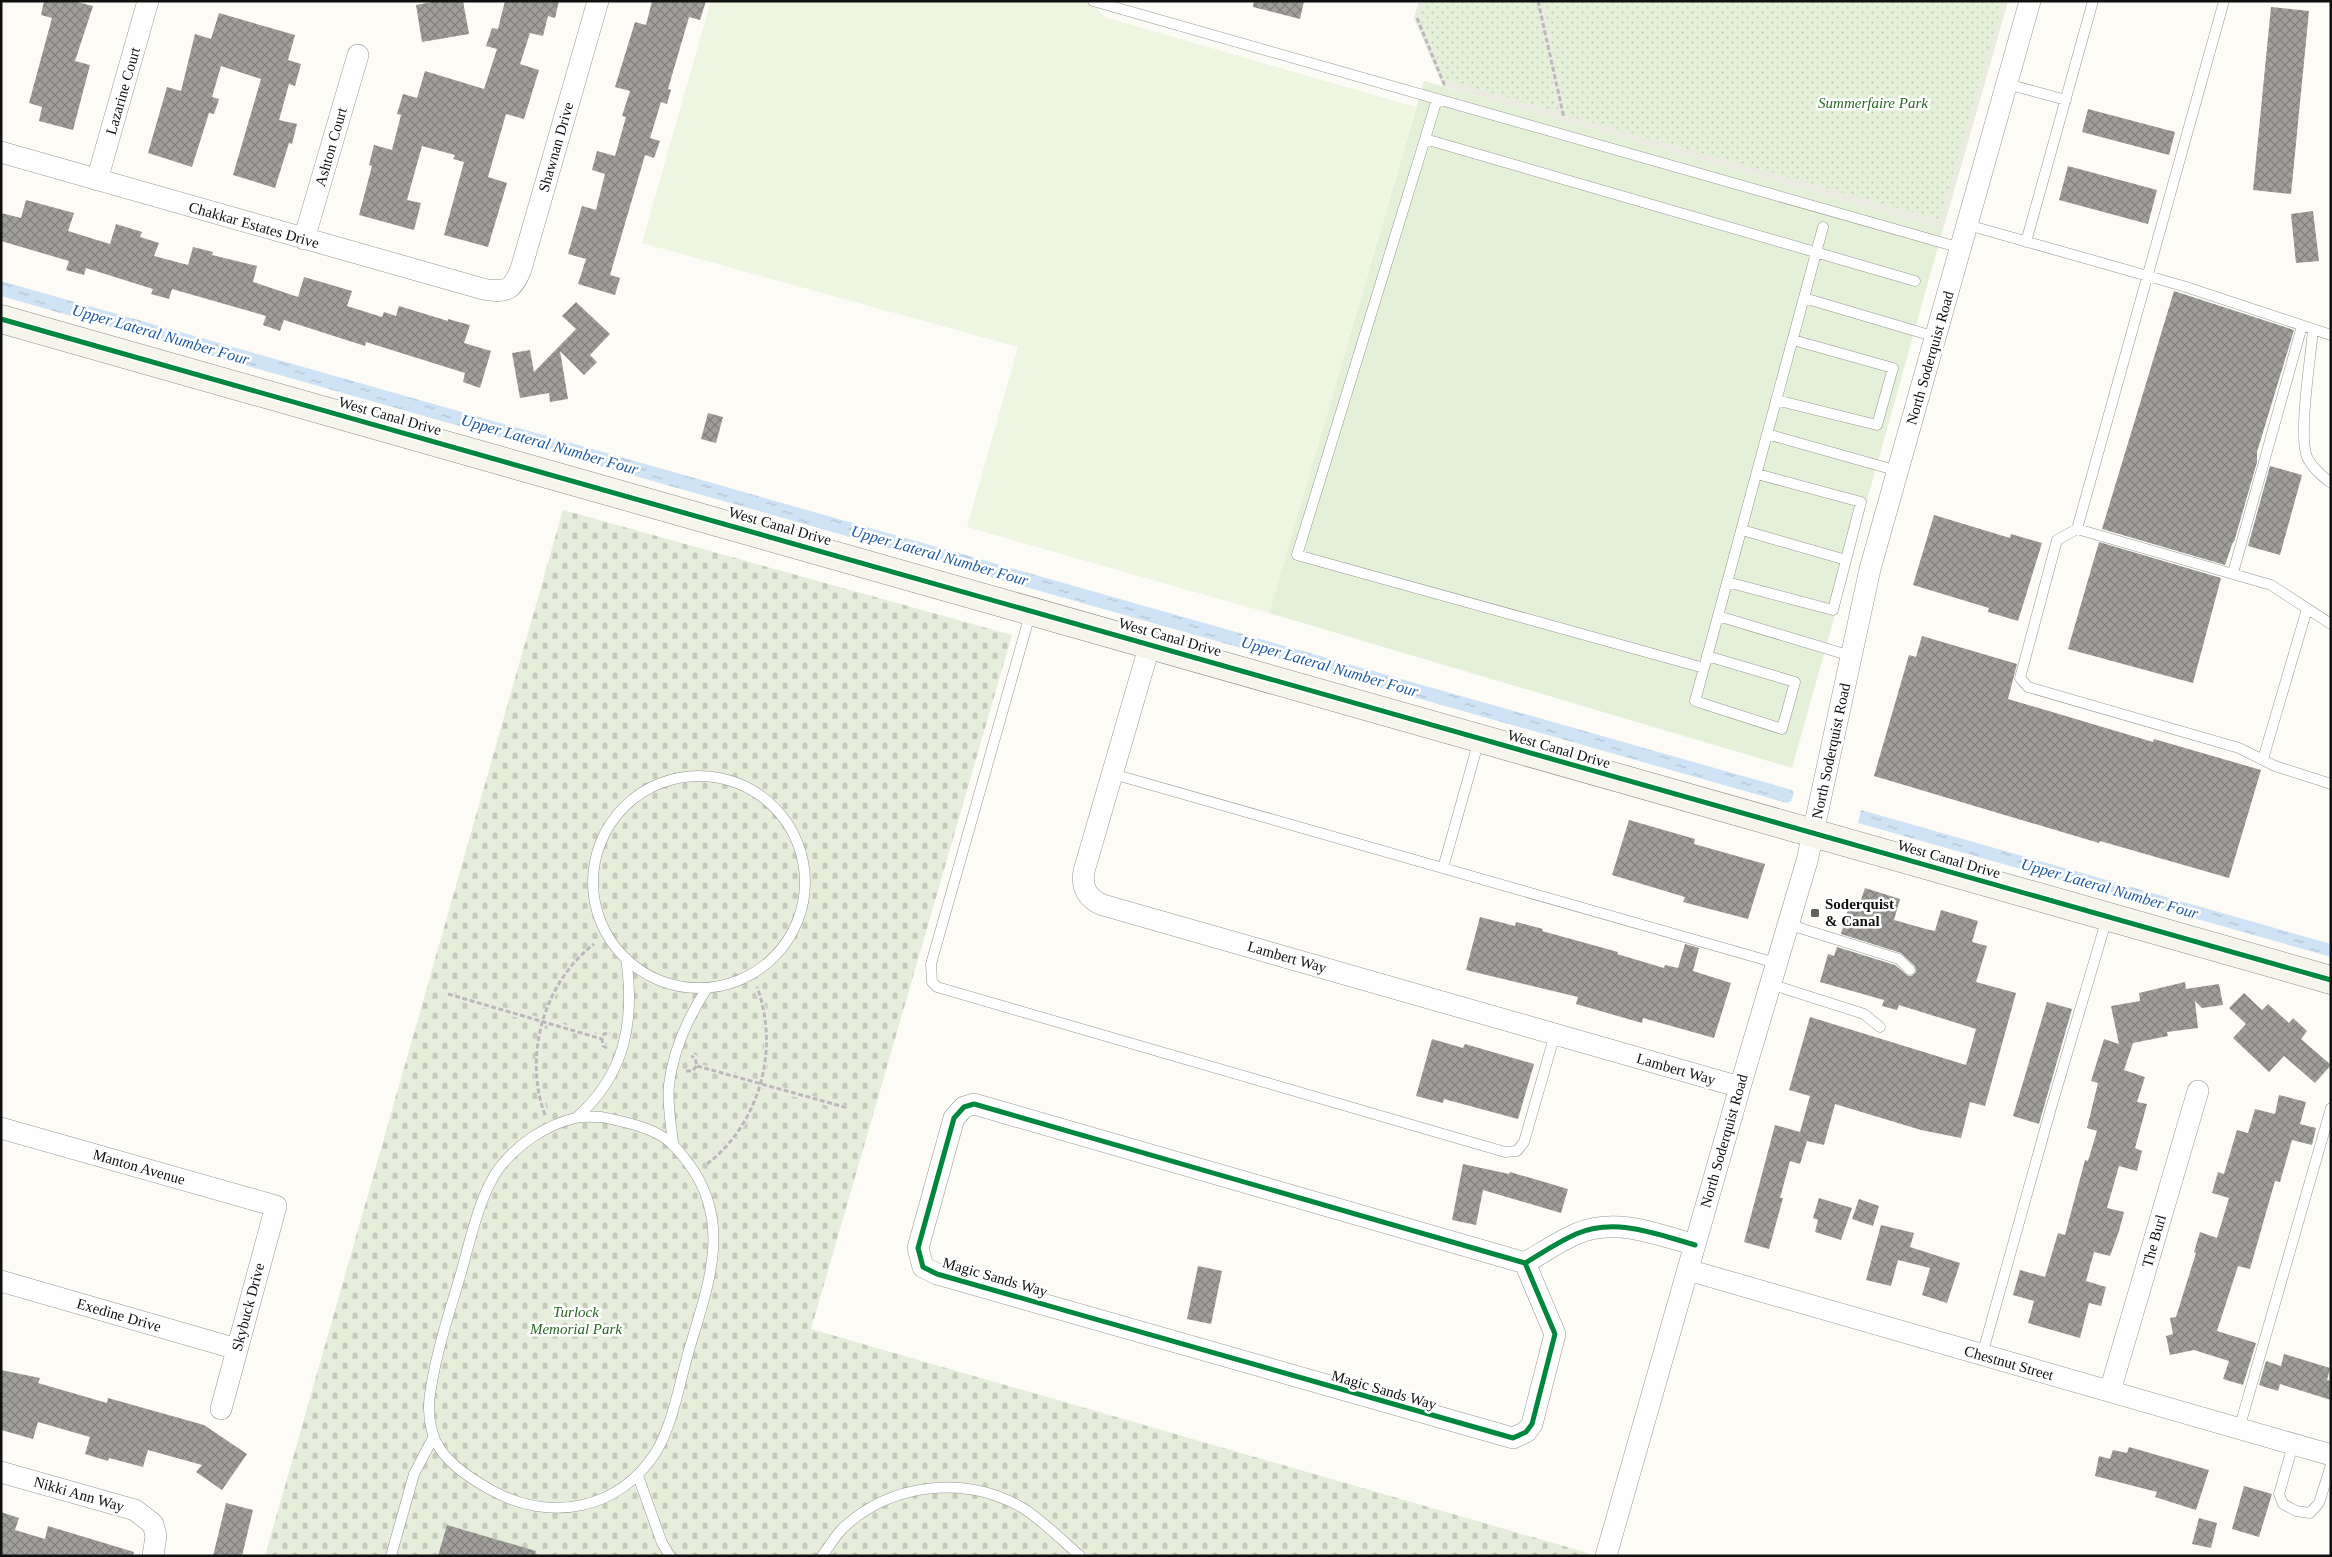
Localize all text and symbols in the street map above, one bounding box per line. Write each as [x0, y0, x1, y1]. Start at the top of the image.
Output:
street label: Lazarine Court [103, 45, 143, 137]
park label: Summerfaire Park [1818, 95, 1928, 111]
street label: Shawnan Drive [536, 100, 577, 194]
street label: Ashton Court [312, 105, 350, 188]
street label: Chakkar Estates Drive [187, 199, 321, 251]
street label: North Soderquist Road [1903, 289, 1957, 427]
water label: Upper Lateral Number Four [70, 301, 252, 369]
street label: West Canal Drive [337, 394, 444, 438]
water label: Upper Lateral Number Four [459, 411, 641, 479]
street label: West Canal Drive [727, 504, 834, 548]
water label: Upper Lateral Number Four [849, 522, 1031, 590]
street label: West Canal Drive [1117, 615, 1224, 659]
water label: Upper Lateral Number Four [1239, 633, 1421, 701]
street label: North Soderquist Road [1809, 681, 1853, 820]
street label: West Canal Drive [1506, 727, 1613, 771]
street label: West Canal Drive [1896, 837, 2003, 881]
water label: Upper Lateral Number Four [2019, 855, 2201, 923]
place label: Soderquist & Canal [1825, 896, 1894, 929]
marker: Soderquist & Canal [1809, 907, 1821, 919]
street label: Lambert Way [1246, 938, 1329, 976]
street label: Lambert Way [1635, 1050, 1718, 1088]
street label: North Soderquist Road [1697, 1072, 1751, 1210]
street label: Manton Avenue [91, 1146, 187, 1188]
street label: The Burl [2139, 1213, 2169, 1269]
street label: Magic Sands Way [941, 1254, 1050, 1300]
street label: Skybuck Drive [229, 1261, 268, 1353]
street label: Exedine Drive [75, 1295, 163, 1335]
park label: Turlock Memorial Park [529, 1304, 622, 1337]
street label: Chestnut Street [1963, 1343, 2056, 1384]
street label: Magic Sands Way [1330, 1367, 1439, 1413]
street label: Nikki Ann Way [32, 1473, 127, 1515]

